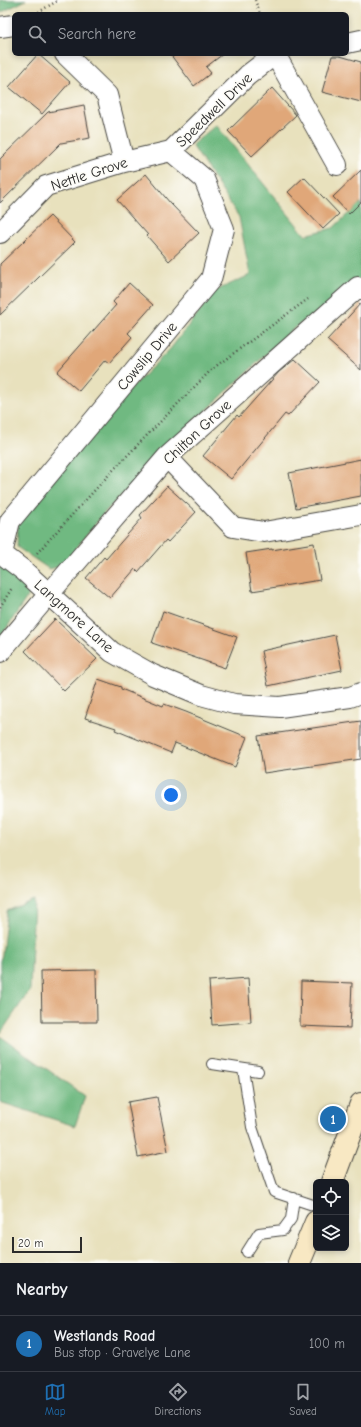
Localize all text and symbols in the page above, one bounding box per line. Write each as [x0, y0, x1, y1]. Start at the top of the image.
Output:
search box [12, 12, 349, 56]
icon: search [26, 23, 48, 45]
text: Search here [58, 25, 136, 43]
street label: Speedwell Drive [172, 69, 256, 151]
street label: Nettle Grove [48, 153, 130, 195]
street label: Cowslip Drive [113, 318, 181, 394]
street label: Chilton Grove [159, 396, 235, 468]
street label: Langmore Lane [31, 576, 118, 657]
your location [161, 785, 181, 805]
pin: 1 [320, 1104, 346, 1134]
map controls [313, 1179, 349, 1251]
button: locate [313, 1179, 349, 1215]
button: layers [313, 1215, 349, 1251]
scale bar [12, 1235, 82, 1254]
text: 20 m [18, 1237, 43, 1250]
text: Nearby [16, 1280, 67, 1299]
text: Westlands Road [54, 1327, 155, 1345]
text: 1 [26, 1336, 32, 1351]
text: 100 m [309, 1336, 345, 1351]
text: Bus stop · Gravelye Lane [54, 1345, 191, 1360]
tab: Map [44, 1381, 66, 1418]
tab: Directions [154, 1381, 201, 1418]
tab: Saved [289, 1381, 317, 1418]

